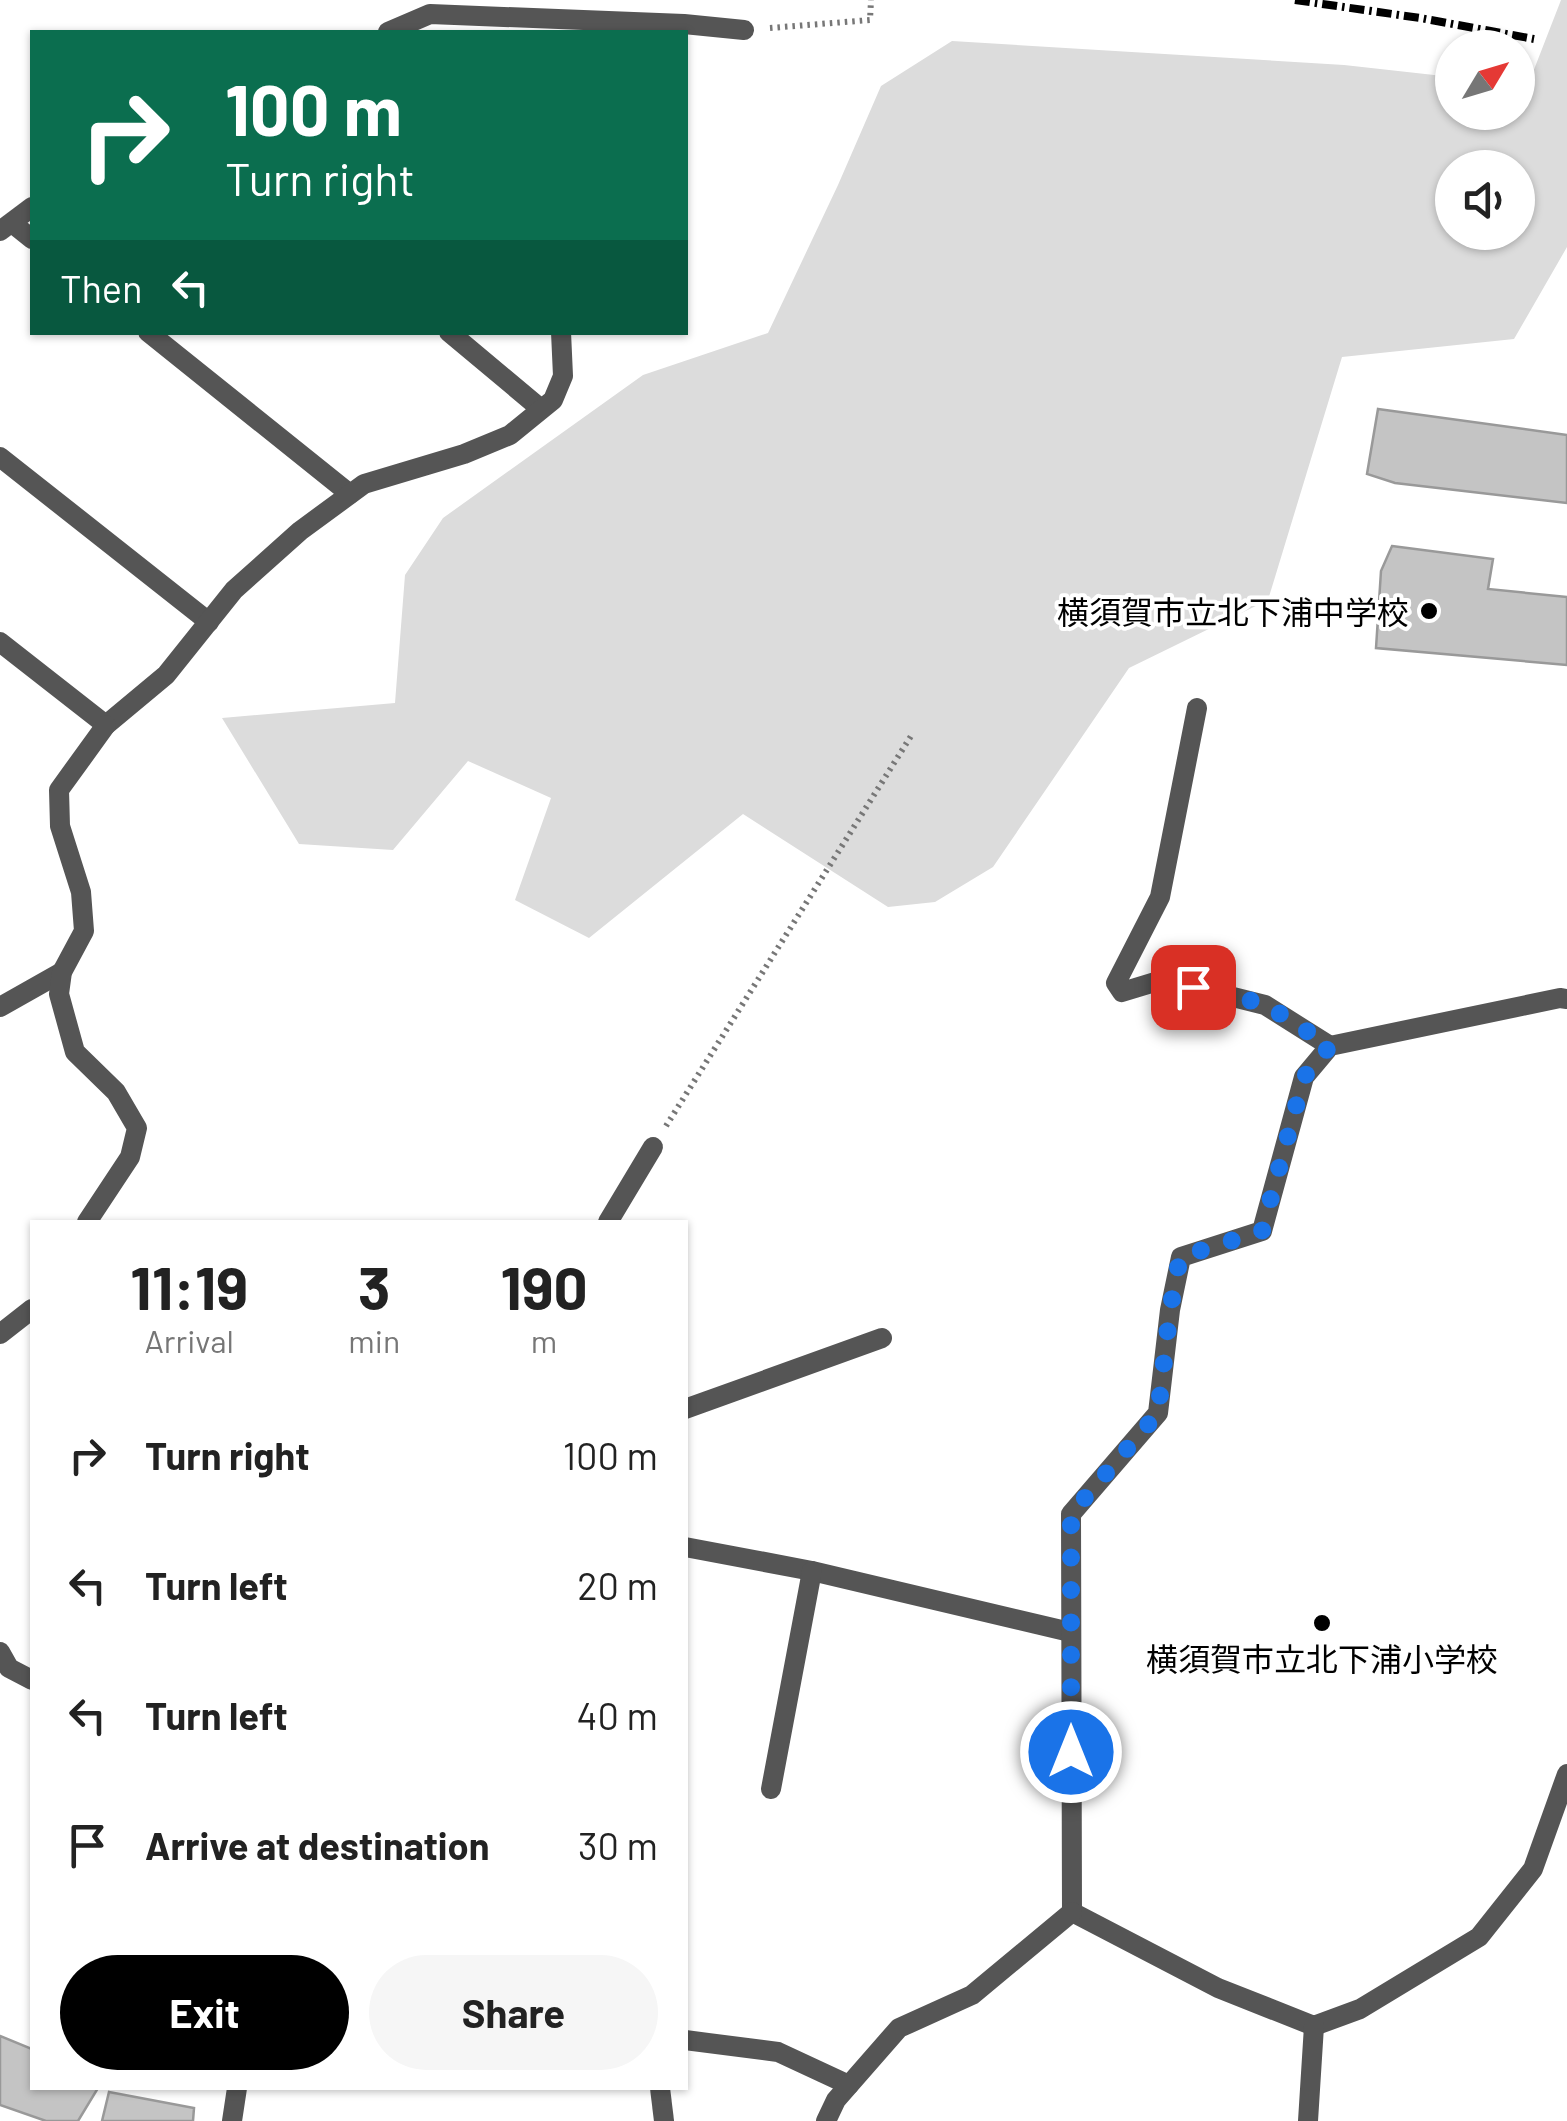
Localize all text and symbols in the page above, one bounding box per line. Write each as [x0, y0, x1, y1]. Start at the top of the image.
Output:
north arrow [1435, 30, 1535, 130]
map controls [1435, 30, 1535, 250]
text: 100 m [225, 66, 402, 150]
icon: right [60, 70, 190, 200]
button: sound [1435, 150, 1535, 250]
text: Turn right [225, 151, 415, 205]
icon: left [163, 260, 218, 315]
text: Then [60, 265, 143, 311]
place label: 横須賀市立北下浦中学校 [1057, 592, 1409, 630]
marker: 横須賀市立北下浦中学校 [1418, 600, 1440, 622]
pin [1151, 945, 1236, 1030]
icon: arrive [1166, 960, 1221, 1015]
text: 11:19 [130, 1250, 248, 1322]
text: 3 [358, 1250, 390, 1322]
text: 190 [500, 1250, 588, 1322]
text: Arrival [144, 1321, 234, 1359]
text: min [348, 1321, 400, 1359]
text: m [531, 1321, 557, 1359]
icon: right [60, 1428, 115, 1483]
text: Turn right [145, 1432, 310, 1478]
text: 100 m [563, 1432, 658, 1478]
icon: left [60, 1558, 115, 1613]
text: Turn left [145, 1562, 288, 1608]
text: 20 m [577, 1562, 658, 1608]
marker: 横須賀市立北下浦小学校 [1311, 1612, 1333, 1634]
place label: 横須賀市立北下浦小学校 [1146, 1639, 1498, 1677]
icon: left [60, 1688, 115, 1743]
text: Turn left [145, 1692, 288, 1738]
text: 40 m [577, 1692, 658, 1738]
position arrow [1019, 1700, 1123, 1804]
icon: arrive [60, 1818, 115, 1873]
text: Arrive at destination [145, 1822, 490, 1868]
text: 30 m [578, 1822, 658, 1868]
button: Exit [60, 1955, 349, 2070]
button: Share [369, 1955, 658, 2070]

